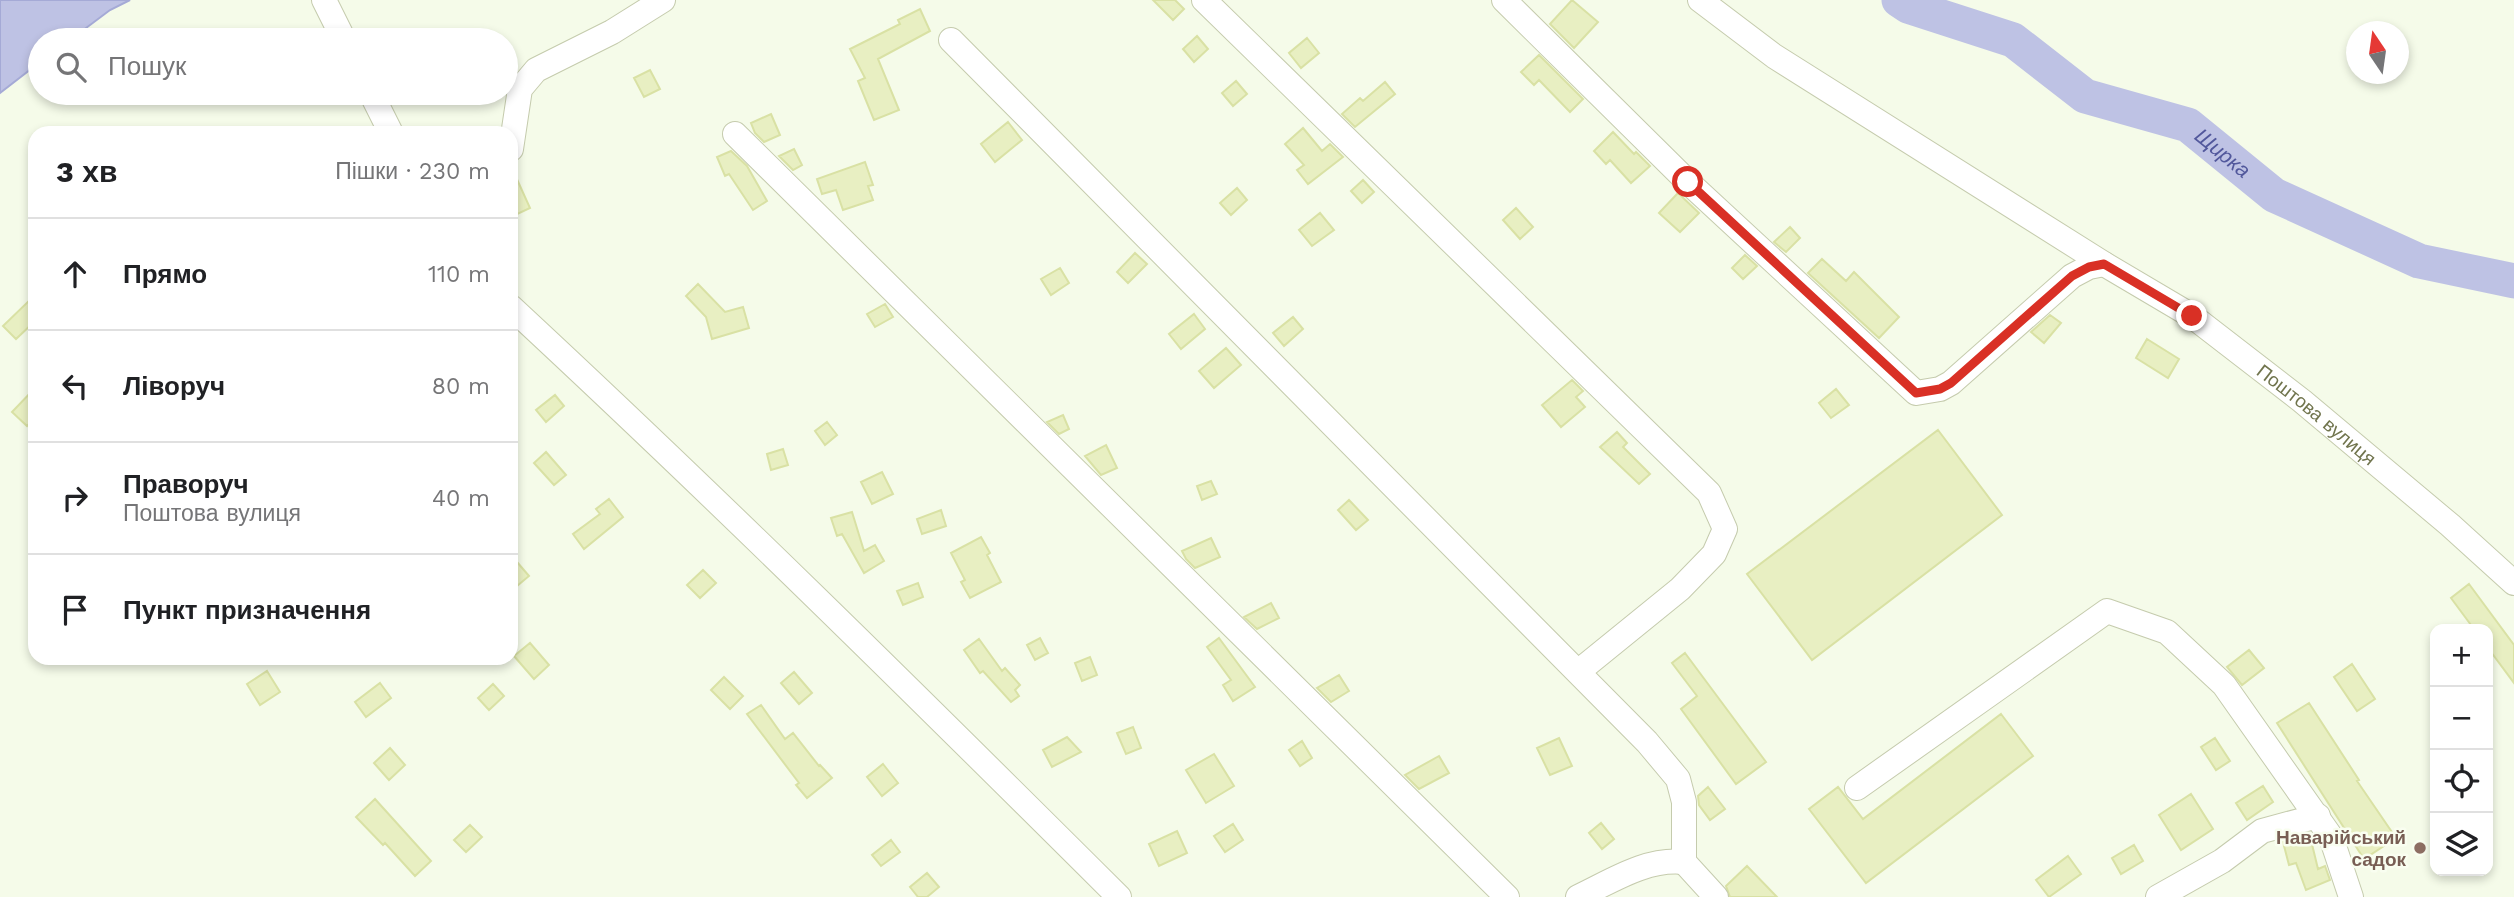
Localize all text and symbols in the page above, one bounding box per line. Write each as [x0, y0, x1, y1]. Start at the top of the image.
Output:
north arrow [2346, 21, 2409, 84]
search box [28, 28, 518, 105]
icon: search [52, 48, 90, 86]
text: Пошук [108, 51, 186, 81]
water label: Щирка [2190, 123, 2256, 183]
text: 3 хв [56, 154, 118, 189]
text: Пішки · 230 m [335, 158, 490, 185]
route start [1672, 166, 1703, 197]
icon: ahead [56, 255, 94, 293]
text: Прямо [123, 259, 207, 289]
text: 110 m [428, 261, 490, 288]
route end [2176, 300, 2207, 331]
street label: Поштова вулиця [2252, 359, 2381, 470]
icon: left [56, 367, 94, 405]
text: Ліворуч [123, 371, 225, 401]
text: 80 m [432, 373, 490, 400]
text: Праворуч [123, 469, 249, 499]
icon: right [56, 479, 94, 517]
text: 40 m [432, 485, 490, 512]
text: Поштова вулиця [123, 500, 301, 527]
icon: arrive [56, 591, 94, 629]
text: Пункт призначення [123, 595, 371, 625]
map controls [2430, 624, 2493, 876]
button: + [2430, 624, 2493, 687]
button: − [2430, 687, 2493, 750]
button: locate [2430, 750, 2493, 813]
button: layers [2430, 813, 2493, 876]
place label: Наварійський садок [2276, 826, 2406, 871]
marker: Наварійський садок [2412, 840, 2428, 856]

